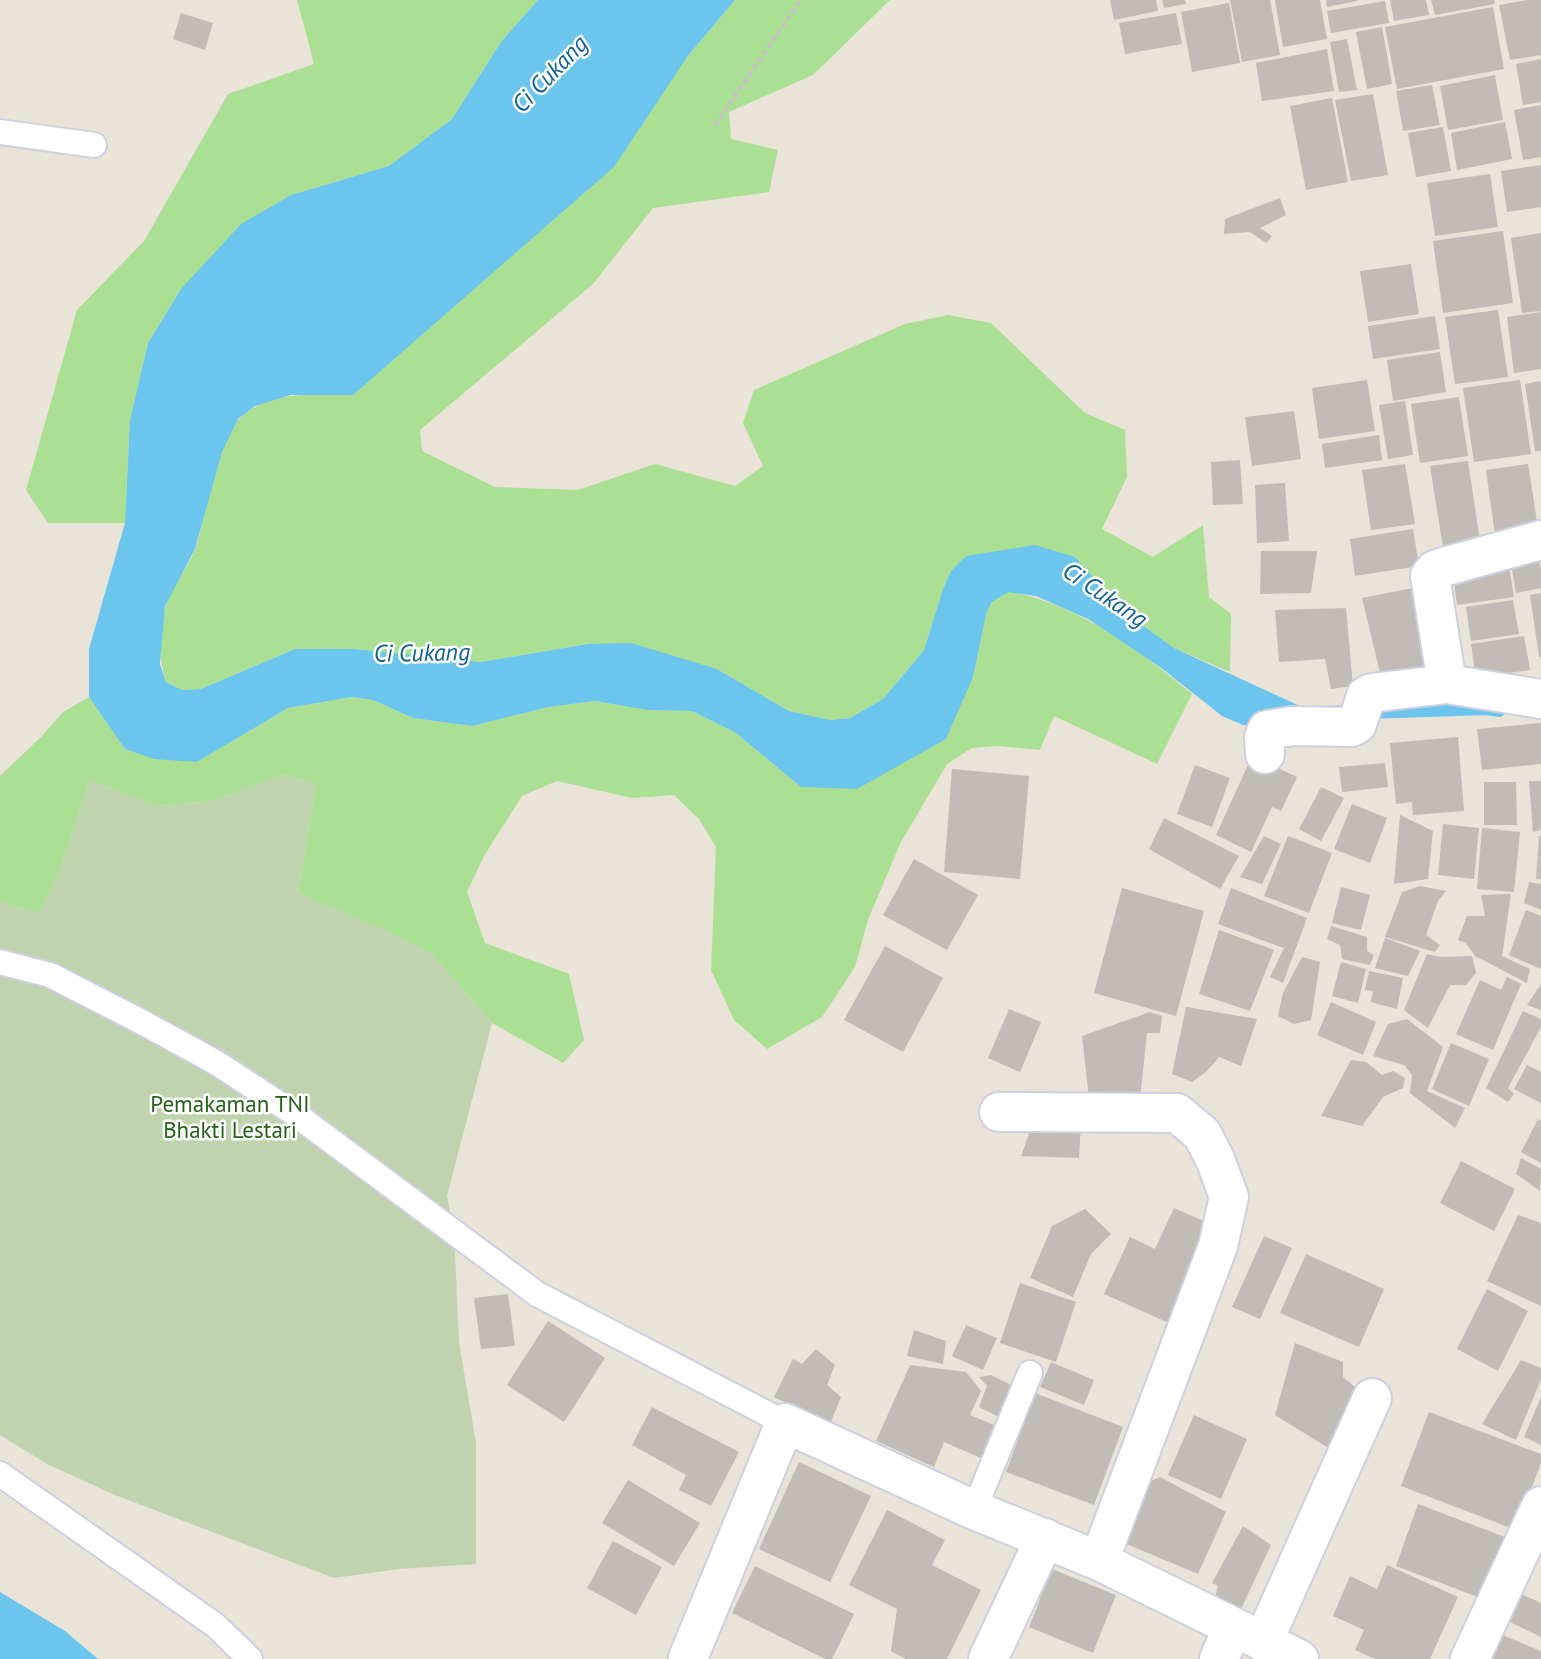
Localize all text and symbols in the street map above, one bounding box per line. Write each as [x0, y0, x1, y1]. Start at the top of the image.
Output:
water label: Ci Cukang [505, 28, 594, 119]
water label: Ci Cukang [1057, 555, 1154, 634]
water label: Ci Cukang [374, 636, 470, 669]
park label: Pemakaman TNI Bhakti Lestari [150, 1089, 310, 1144]

